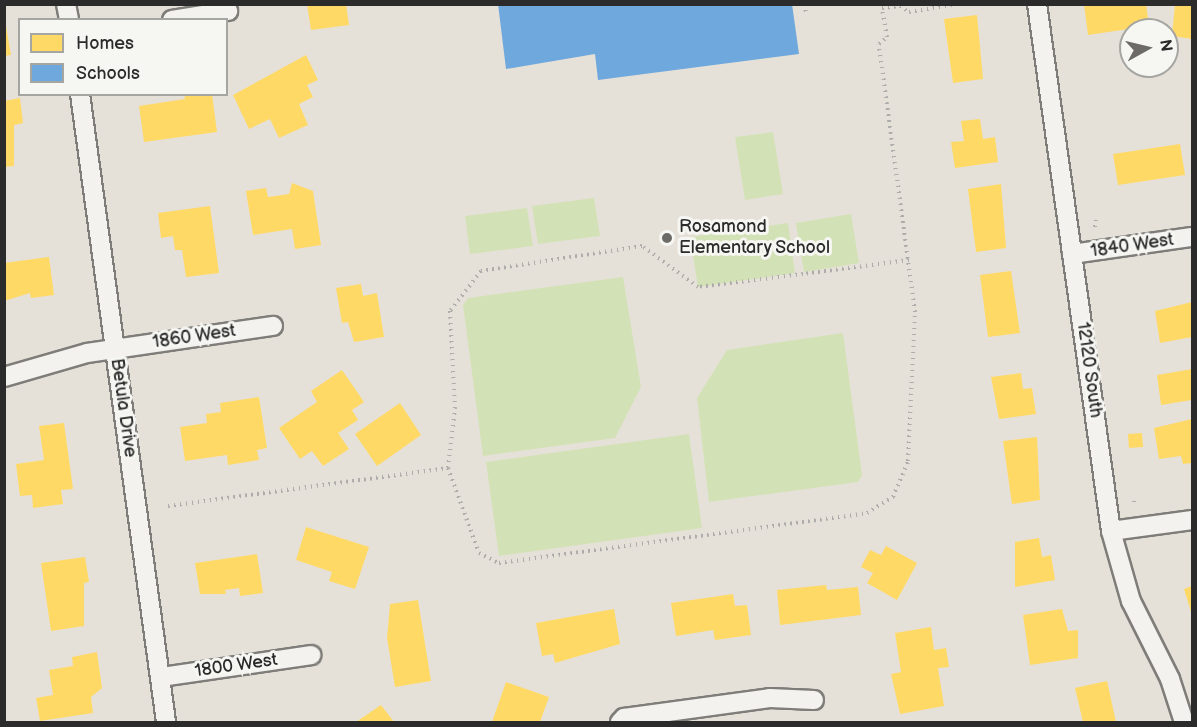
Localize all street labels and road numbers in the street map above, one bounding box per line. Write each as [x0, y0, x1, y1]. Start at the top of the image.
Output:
street label: 1840 West [1089, 229, 1175, 263]
street label: 1860 West [151, 320, 237, 354]
street label: 12120 South [1072, 321, 1106, 419]
street label: Betula Drive [105, 357, 141, 459]
street label: 1800 West [193, 649, 279, 683]

